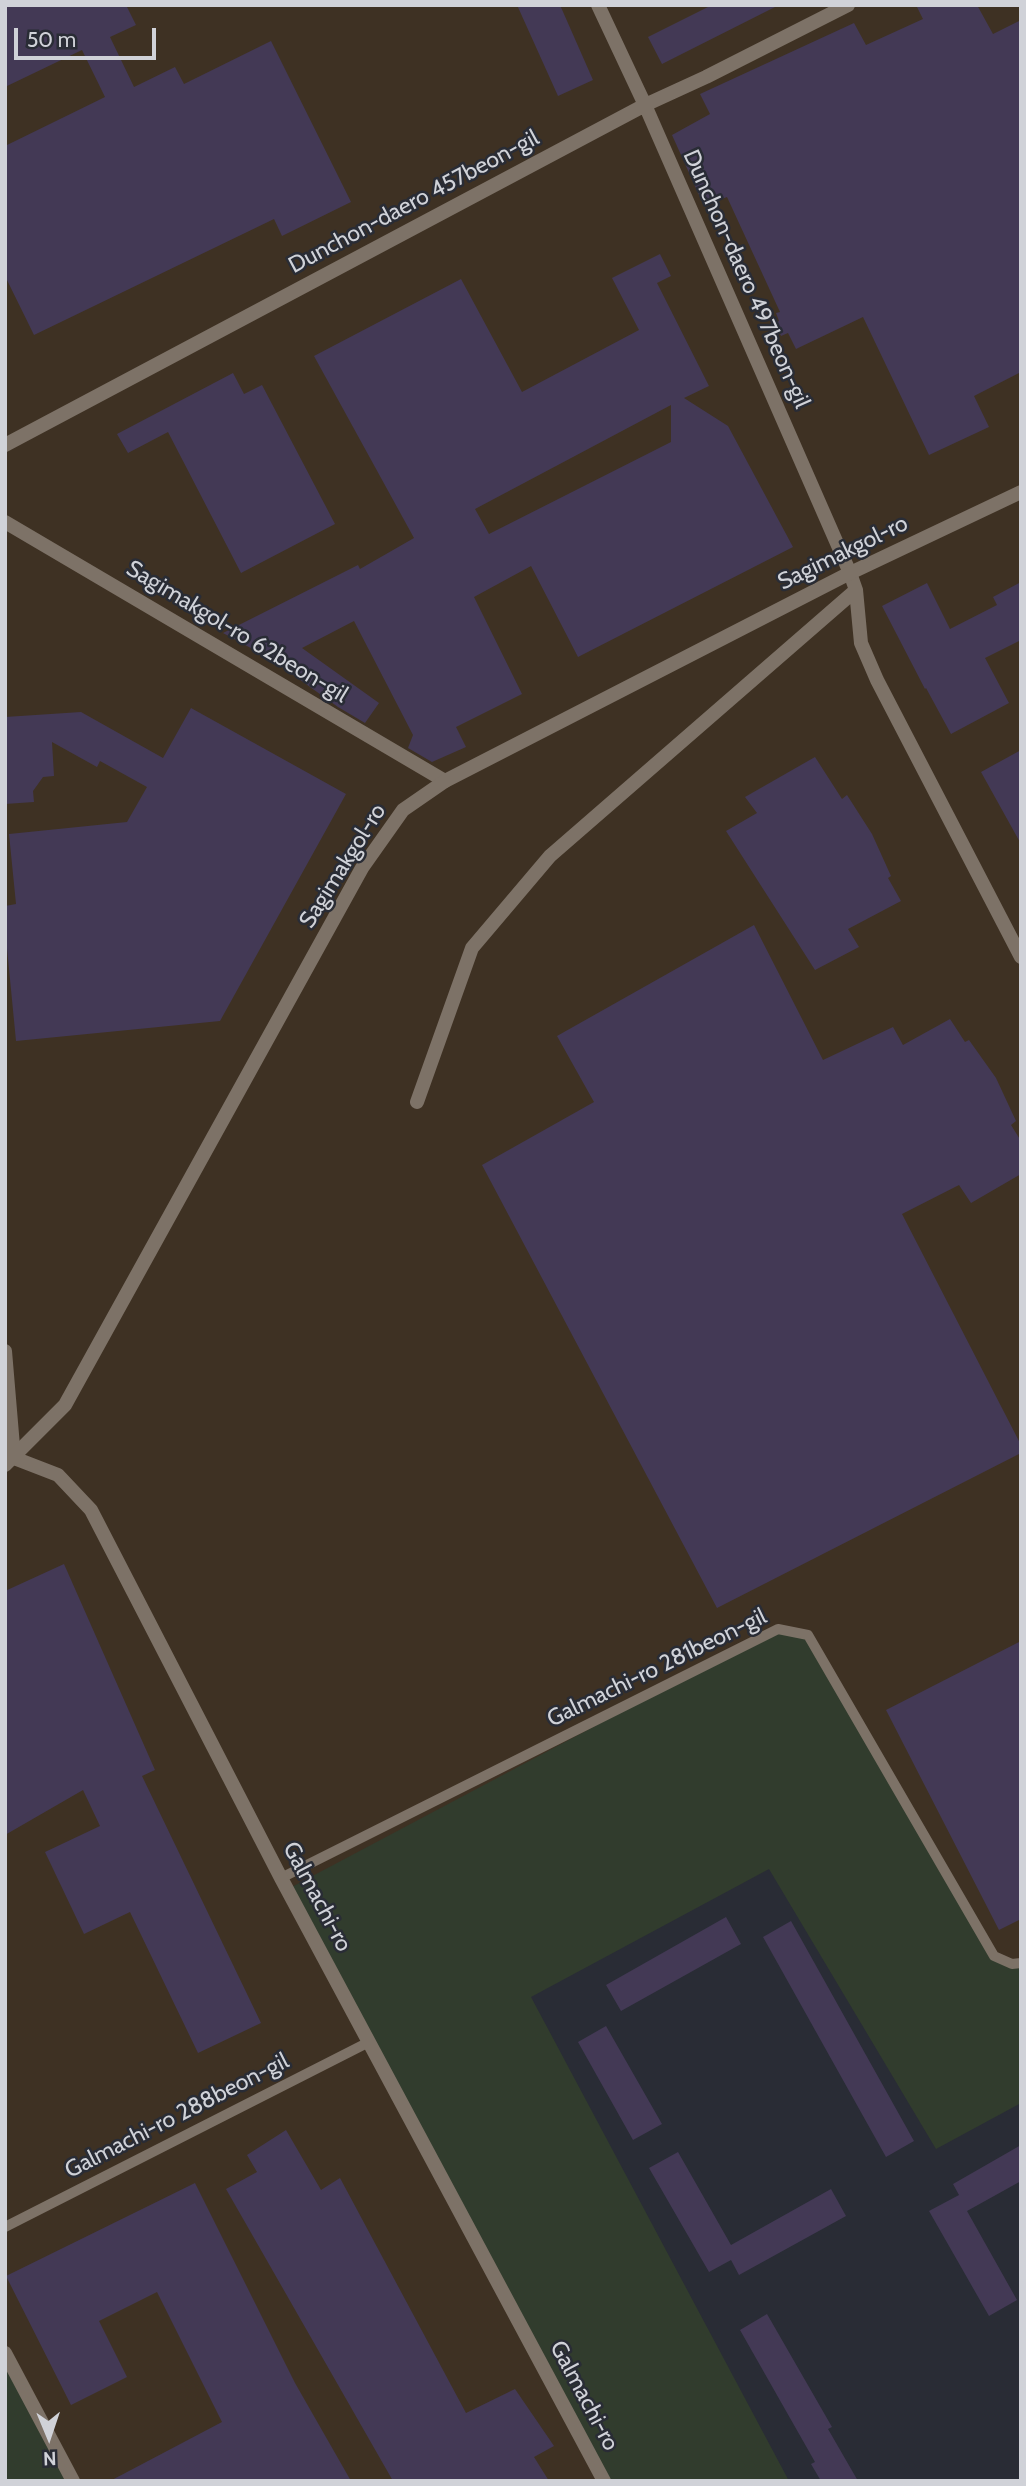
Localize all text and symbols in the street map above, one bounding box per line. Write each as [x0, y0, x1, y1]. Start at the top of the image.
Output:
scale bar [18, 14, 159, 58]
text: 50 m [27, 27, 76, 52]
street label: Dunchon-daero 457beon-gil [284, 124, 544, 280]
street label: Dunchon-daero 497beon-gil [676, 146, 816, 412]
street label: Sagimakgol-ro [773, 510, 913, 596]
street label: Sagimakgol-ro 62beon-gil [121, 555, 353, 709]
street label: Sagimakgol-ro [294, 799, 392, 933]
street label: Galmachi-ro 281beon-gil [543, 1603, 771, 1733]
street label: Galmachi-ro [277, 1837, 357, 1957]
street label: Galmachi-ro 288beon-gil [61, 2048, 293, 2184]
street label: Galmachi-ro [544, 2336, 624, 2456]
north arrow [14, 2402, 84, 2472]
text: N [43, 2447, 57, 2470]

